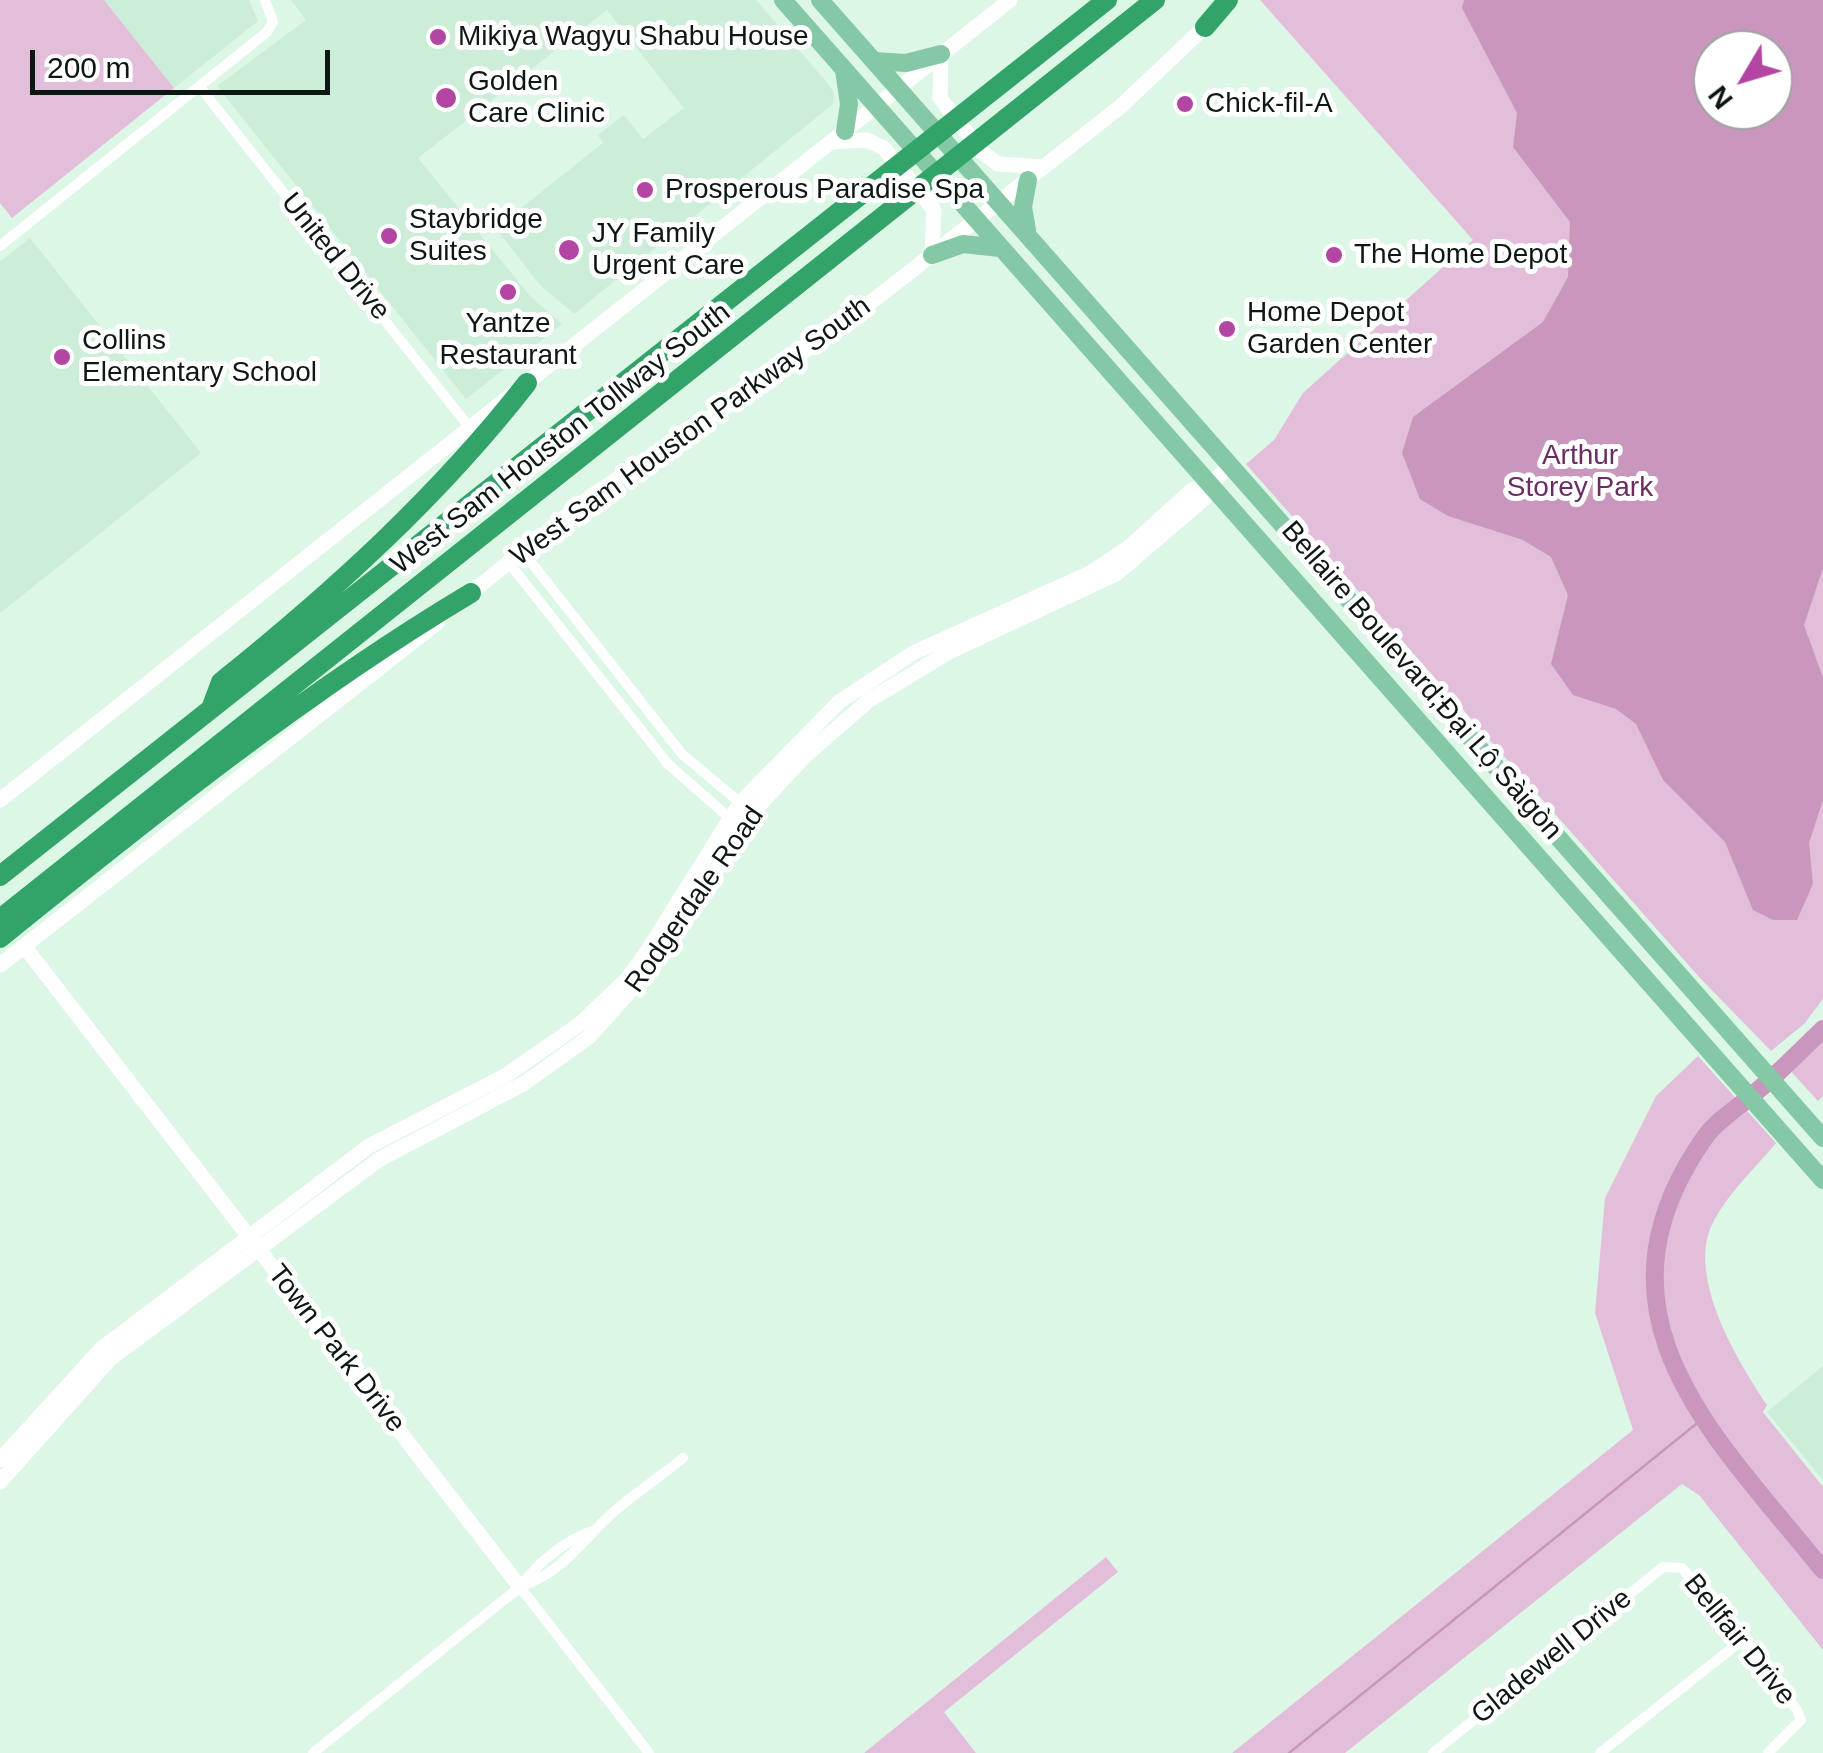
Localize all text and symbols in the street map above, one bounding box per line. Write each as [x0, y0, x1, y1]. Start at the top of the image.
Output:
place label: Mikiya Wagyu Shabu House [458, 20, 809, 54]
marker: Mikiya Wagyu Shabu House [427, 26, 449, 48]
scale bar [35, 30, 335, 92]
north arrow [1693, 30, 1793, 130]
text: 200 m [47, 51, 130, 84]
place label: Golden Care Clinic [468, 65, 605, 131]
text: N [1702, 80, 1739, 115]
marker: Golden Care Clinic [433, 85, 459, 111]
place label: Chick-fil-A [1205, 87, 1333, 121]
marker: Chick-fil-A [1174, 93, 1196, 115]
place label: Prosperous Paradise Spa [665, 173, 984, 207]
marker: Prosperous Paradise Spa [634, 179, 656, 201]
street label: United Drive [273, 187, 397, 327]
place label: Staybridge Suites [409, 203, 543, 269]
place label: JY Family Urgent Care [592, 217, 745, 283]
marker: Staybridge Suites [378, 225, 400, 247]
marker: JY Family Urgent Care [556, 237, 582, 263]
place label: The Home Depot [1354, 238, 1567, 272]
marker: The Home Depot [1323, 244, 1345, 266]
marker: Yantze Restaurant [497, 281, 519, 303]
street label: West Sam Houston Parkway South [504, 290, 878, 574]
street label: West Sam Houston Tollway South [385, 296, 737, 582]
place label: Home Depot Garden Center [1247, 296, 1432, 362]
place label: Yantze Restaurant [440, 307, 576, 373]
marker: Home Depot Garden Center [1216, 318, 1238, 340]
place label: Collins Elementary School [82, 324, 317, 390]
marker: Collins Elementary School [51, 346, 73, 368]
park label: Arthur Storey Park [1507, 439, 1653, 505]
street label: Bellaire Boulevard;Đại Lộ Sàigòn [1274, 515, 1568, 847]
street label: Rodgerdale Road [618, 800, 772, 1000]
street label: Town Park Drive [260, 1258, 412, 1440]
street label: Bellfair Drive [1676, 1568, 1802, 1712]
street label: Gladewell Drive [1465, 1582, 1639, 1732]

